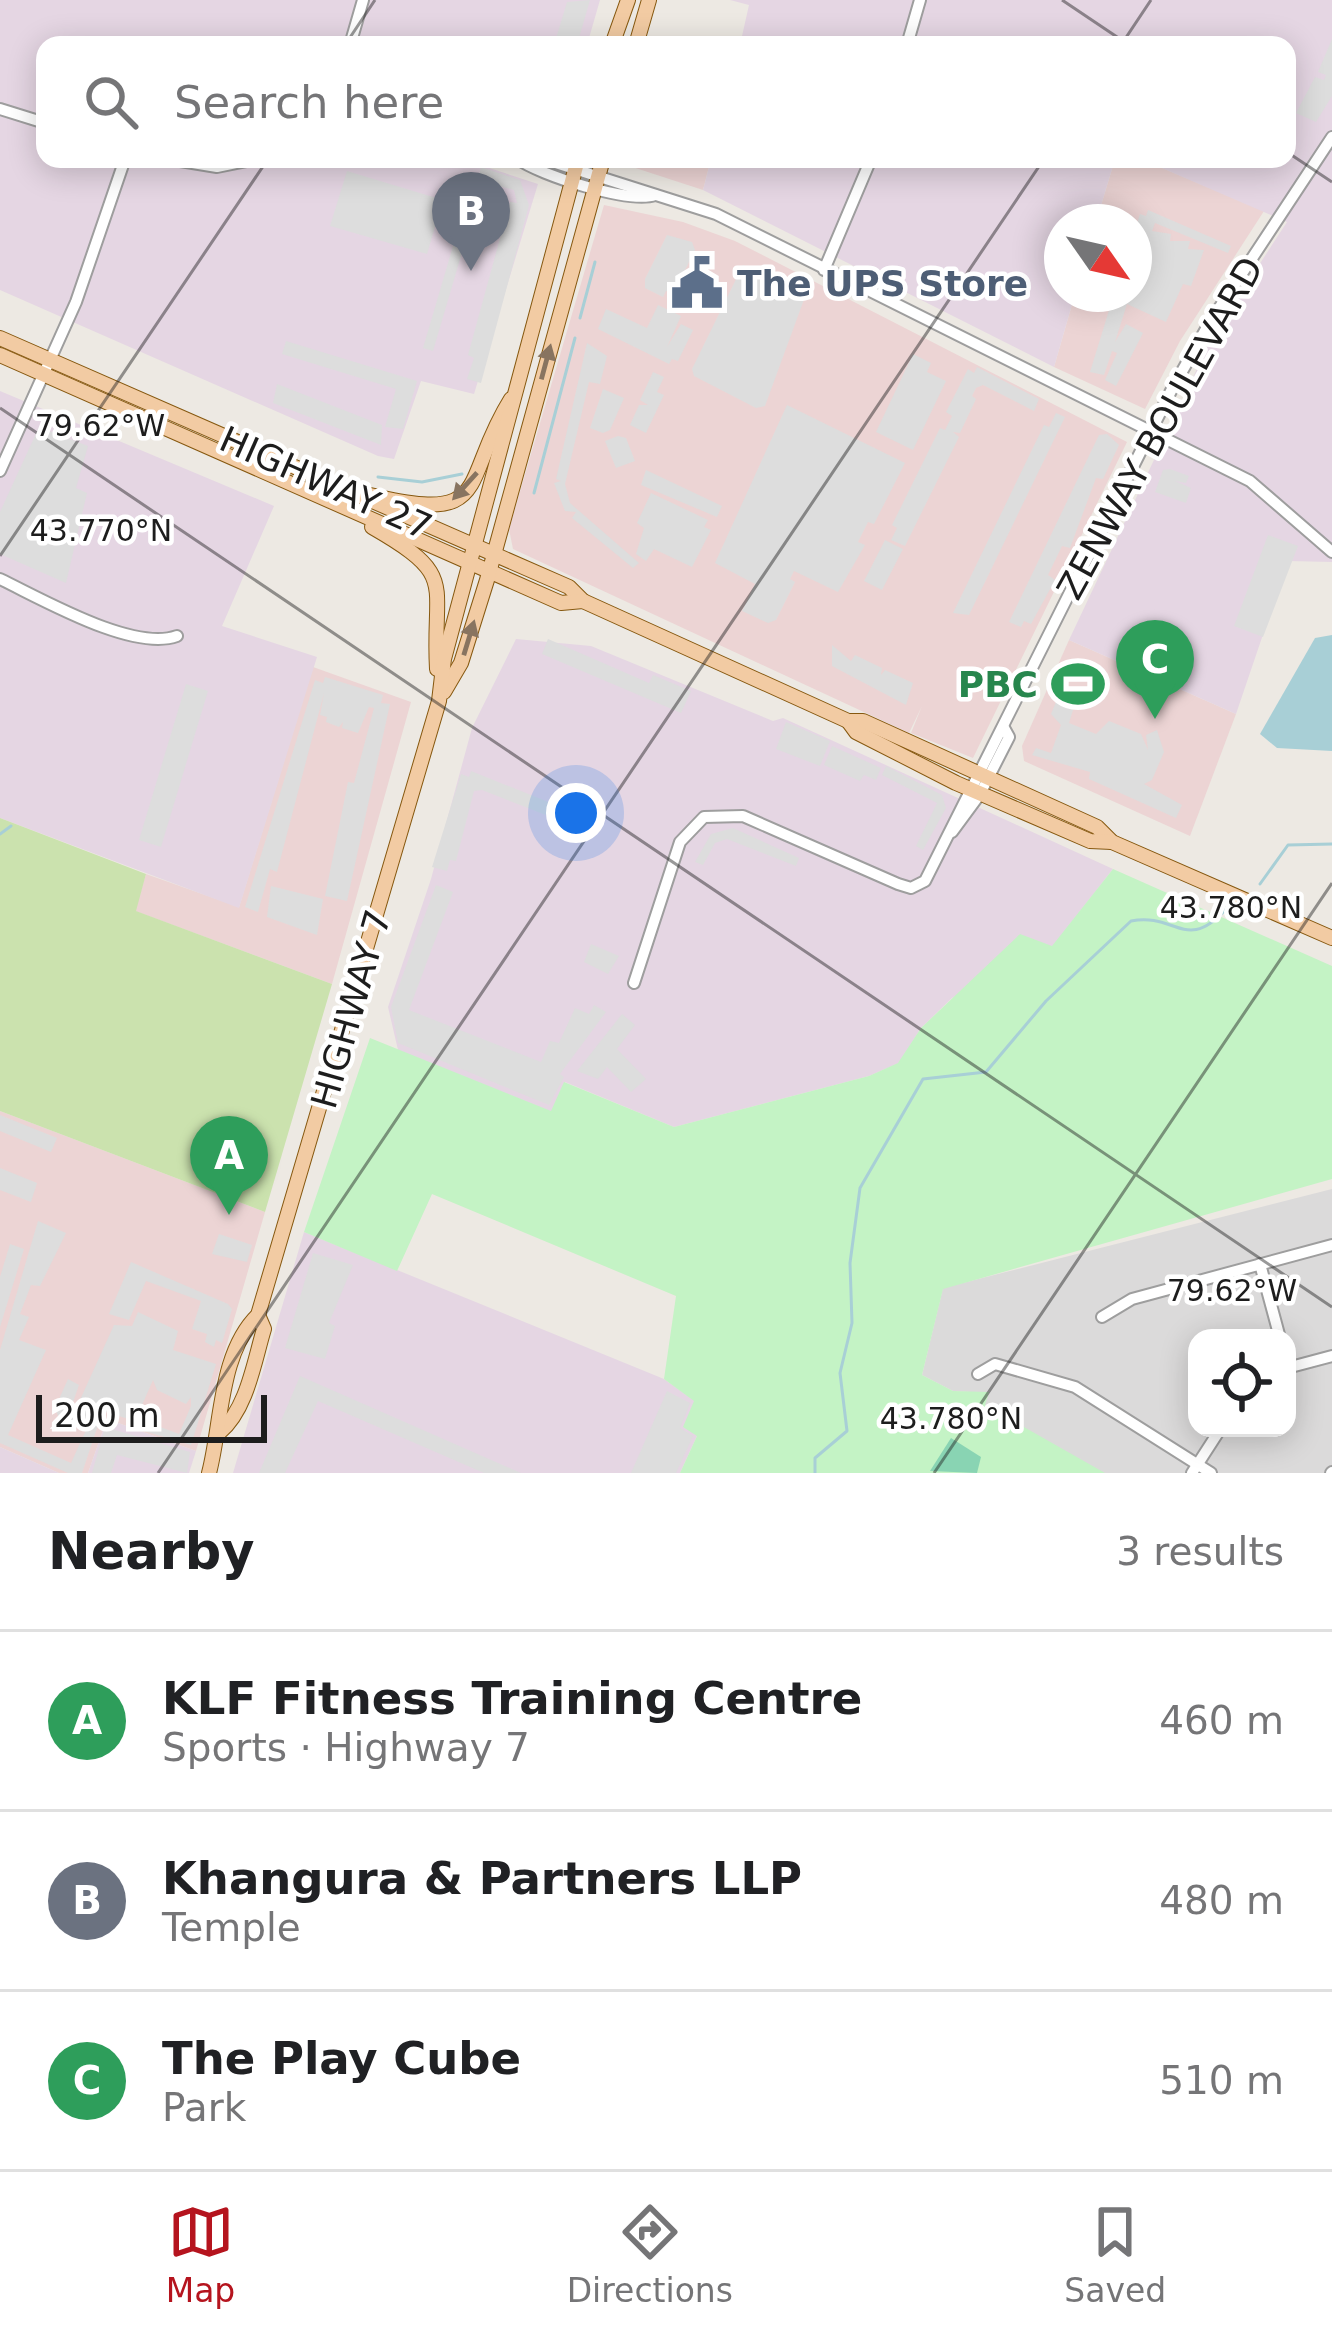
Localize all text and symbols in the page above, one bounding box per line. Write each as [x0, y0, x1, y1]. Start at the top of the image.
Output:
search box [36, 36, 1296, 168]
icon: search [78, 69, 144, 135]
text: Search here [174, 76, 444, 129]
pin: B [432, 172, 510, 271]
north arrow [1044, 204, 1152, 312]
street label: ZENWAY BOULEVARD [1049, 250, 1271, 606]
public building icon: The UPS Store [668, 254, 726, 312]
place label: The UPS Store [737, 263, 1028, 304]
one-way arrow [538, 344, 557, 381]
text: 79.62°W [35, 408, 165, 443]
street label: HIGHWAY 27 [214, 418, 438, 548]
one-way arrow [452, 471, 479, 501]
text: 43.770°N [30, 513, 172, 548]
one-way arrow [461, 619, 480, 656]
pin: C [1116, 620, 1194, 719]
sports icon: PBC [1049, 655, 1107, 713]
place label: PBC [958, 664, 1038, 705]
your location [546, 783, 606, 843]
text: 43.780°N [1160, 890, 1302, 925]
street label: HIGHWAY 7 [303, 905, 399, 1113]
pin: A [190, 1116, 268, 1215]
text: 79.62°W [1167, 1273, 1297, 1308]
map controls [1188, 1329, 1296, 1437]
button: locate [1188, 1329, 1296, 1437]
scale bar [36, 1389, 267, 1442]
text: 200 m [54, 1396, 160, 1435]
text: 43.780°N [880, 1401, 1022, 1436]
text: Nearby [48, 1522, 255, 1581]
text: 3 results [1116, 1529, 1284, 1574]
text: KLF Fitness Training Centre [162, 1672, 862, 1725]
text: A [72, 1698, 102, 1743]
text: 460 m [1159, 1698, 1284, 1743]
text: Sports · Highway 7 [162, 1725, 530, 1770]
text: Khangura & Partners LLP [162, 1852, 802, 1905]
text: B [72, 1878, 102, 1923]
text: 480 m [1159, 1878, 1284, 1923]
text: Temple [162, 1905, 301, 1950]
text: The Play Cube [162, 2032, 521, 2085]
text: C [73, 2058, 101, 2103]
text: 510 m [1159, 2058, 1284, 2103]
text: Park [162, 2085, 246, 2130]
tab: Map [166, 2199, 235, 2310]
tab: Directions [567, 2199, 733, 2310]
tab: Saved [1064, 2199, 1166, 2310]

